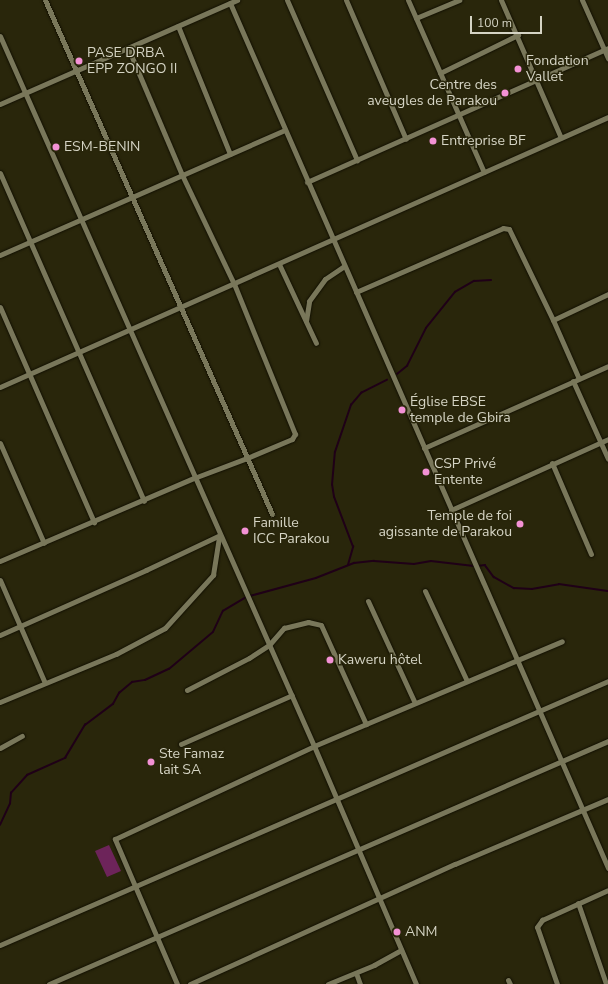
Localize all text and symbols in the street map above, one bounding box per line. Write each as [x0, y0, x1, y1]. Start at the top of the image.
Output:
scale bar [472, 8, 544, 34]
text: 100 m [477, 15, 512, 31]
place label: PASE DRBA EPP ZONGO II [87, 45, 177, 78]
place label: Fondation Vallet [526, 53, 589, 86]
marker: PASE DRBA EPP ZONGO II [74, 56, 84, 66]
marker: Fondation Vallet [513, 64, 523, 74]
place label: Centre des aveugles de Parakou [367, 77, 497, 110]
marker: Centre des aveugles de Parakou [500, 88, 510, 98]
place label: Entreprise BF [441, 133, 526, 149]
marker: Entreprise BF [428, 136, 438, 146]
place label: ESM-BENIN [64, 139, 140, 155]
marker: ESM-BENIN [51, 142, 61, 152]
place label: Église EBSE temple de Gbira [410, 394, 511, 426]
marker: Église EBSE temple de Gbira [397, 405, 407, 415]
place label: CSP Privé Entente [434, 456, 496, 488]
marker: CSP Privé Entente [421, 467, 431, 477]
place label: Temple de foi agissante de Parakou [378, 508, 512, 540]
place label: Famille ICC Parakou [253, 515, 329, 548]
marker: Temple de foi agissante de Parakou [515, 519, 525, 529]
marker: Famille ICC Parakou [240, 526, 250, 536]
place label: Kaweru hôtel [338, 652, 422, 668]
marker: Kaweru hôtel [325, 655, 335, 665]
place label: Ste Famaz lait SA [159, 746, 224, 778]
marker: Ste Famaz lait SA [146, 757, 156, 767]
place label: ANM [405, 924, 438, 940]
marker: ANM [392, 927, 402, 937]

